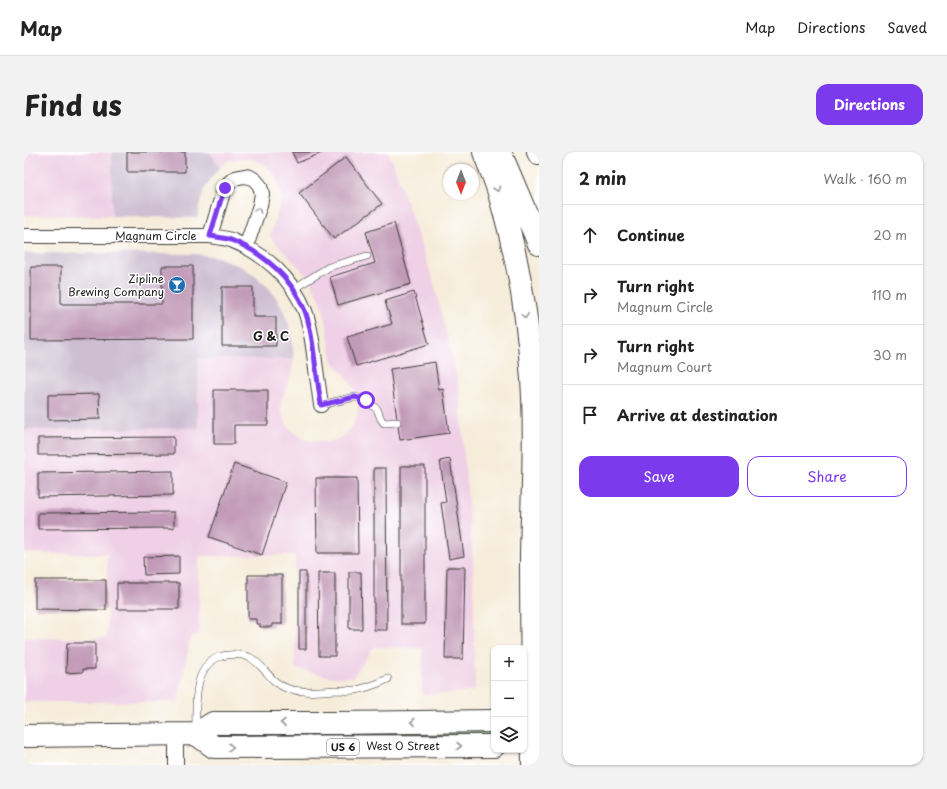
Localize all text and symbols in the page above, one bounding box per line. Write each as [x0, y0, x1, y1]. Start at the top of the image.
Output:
text: Map [20, 14, 62, 42]
text: Map [745, 17, 775, 38]
text: Directions [797, 17, 865, 38]
text: Saved [887, 17, 927, 38]
text: Find us [24, 83, 122, 126]
button: Directions [816, 84, 923, 125]
north arrow [443, 164, 479, 200]
text: 2 min [579, 165, 626, 191]
text: Walk · 160 m [824, 169, 907, 188]
route end [216, 179, 234, 197]
one-way arrow [493, 185, 501, 192]
one-way arrow [254, 207, 262, 214]
text: Continue [617, 223, 685, 246]
icon: ahead [579, 224, 601, 246]
text: 20 m [873, 225, 907, 244]
street label: Magnum Circle [115, 227, 197, 244]
place label: Zipline Brewing Company [68, 270, 164, 300]
text: Turn right [617, 274, 694, 297]
bar icon: Zipline Brewing Company [167, 275, 187, 295]
icon: right [579, 284, 601, 306]
text: 110 m [872, 285, 907, 304]
text: Magnum Circle [617, 297, 713, 316]
one-way arrow [520, 313, 529, 319]
district label: G & C [253, 327, 289, 345]
text: Turn right [617, 334, 694, 357]
icon: right [579, 344, 601, 366]
text: 30 m [873, 345, 907, 364]
text: Magnum Court [617, 357, 712, 376]
route start [357, 391, 375, 409]
text: Arrive at destination [617, 403, 778, 426]
icon: arrive [579, 404, 601, 426]
button: Save [579, 456, 739, 497]
button: Share [747, 456, 907, 497]
map controls [491, 645, 527, 753]
button: + [491, 645, 527, 681]
button: − [491, 681, 527, 717]
button: layers [491, 717, 527, 753]
one-way arrow [410, 718, 416, 726]
one-way arrow [280, 719, 286, 727]
street label: West O Street [366, 737, 440, 754]
road number: US 6 [327, 739, 359, 755]
one-way arrow [456, 742, 462, 750]
one-way arrow [228, 743, 234, 751]

